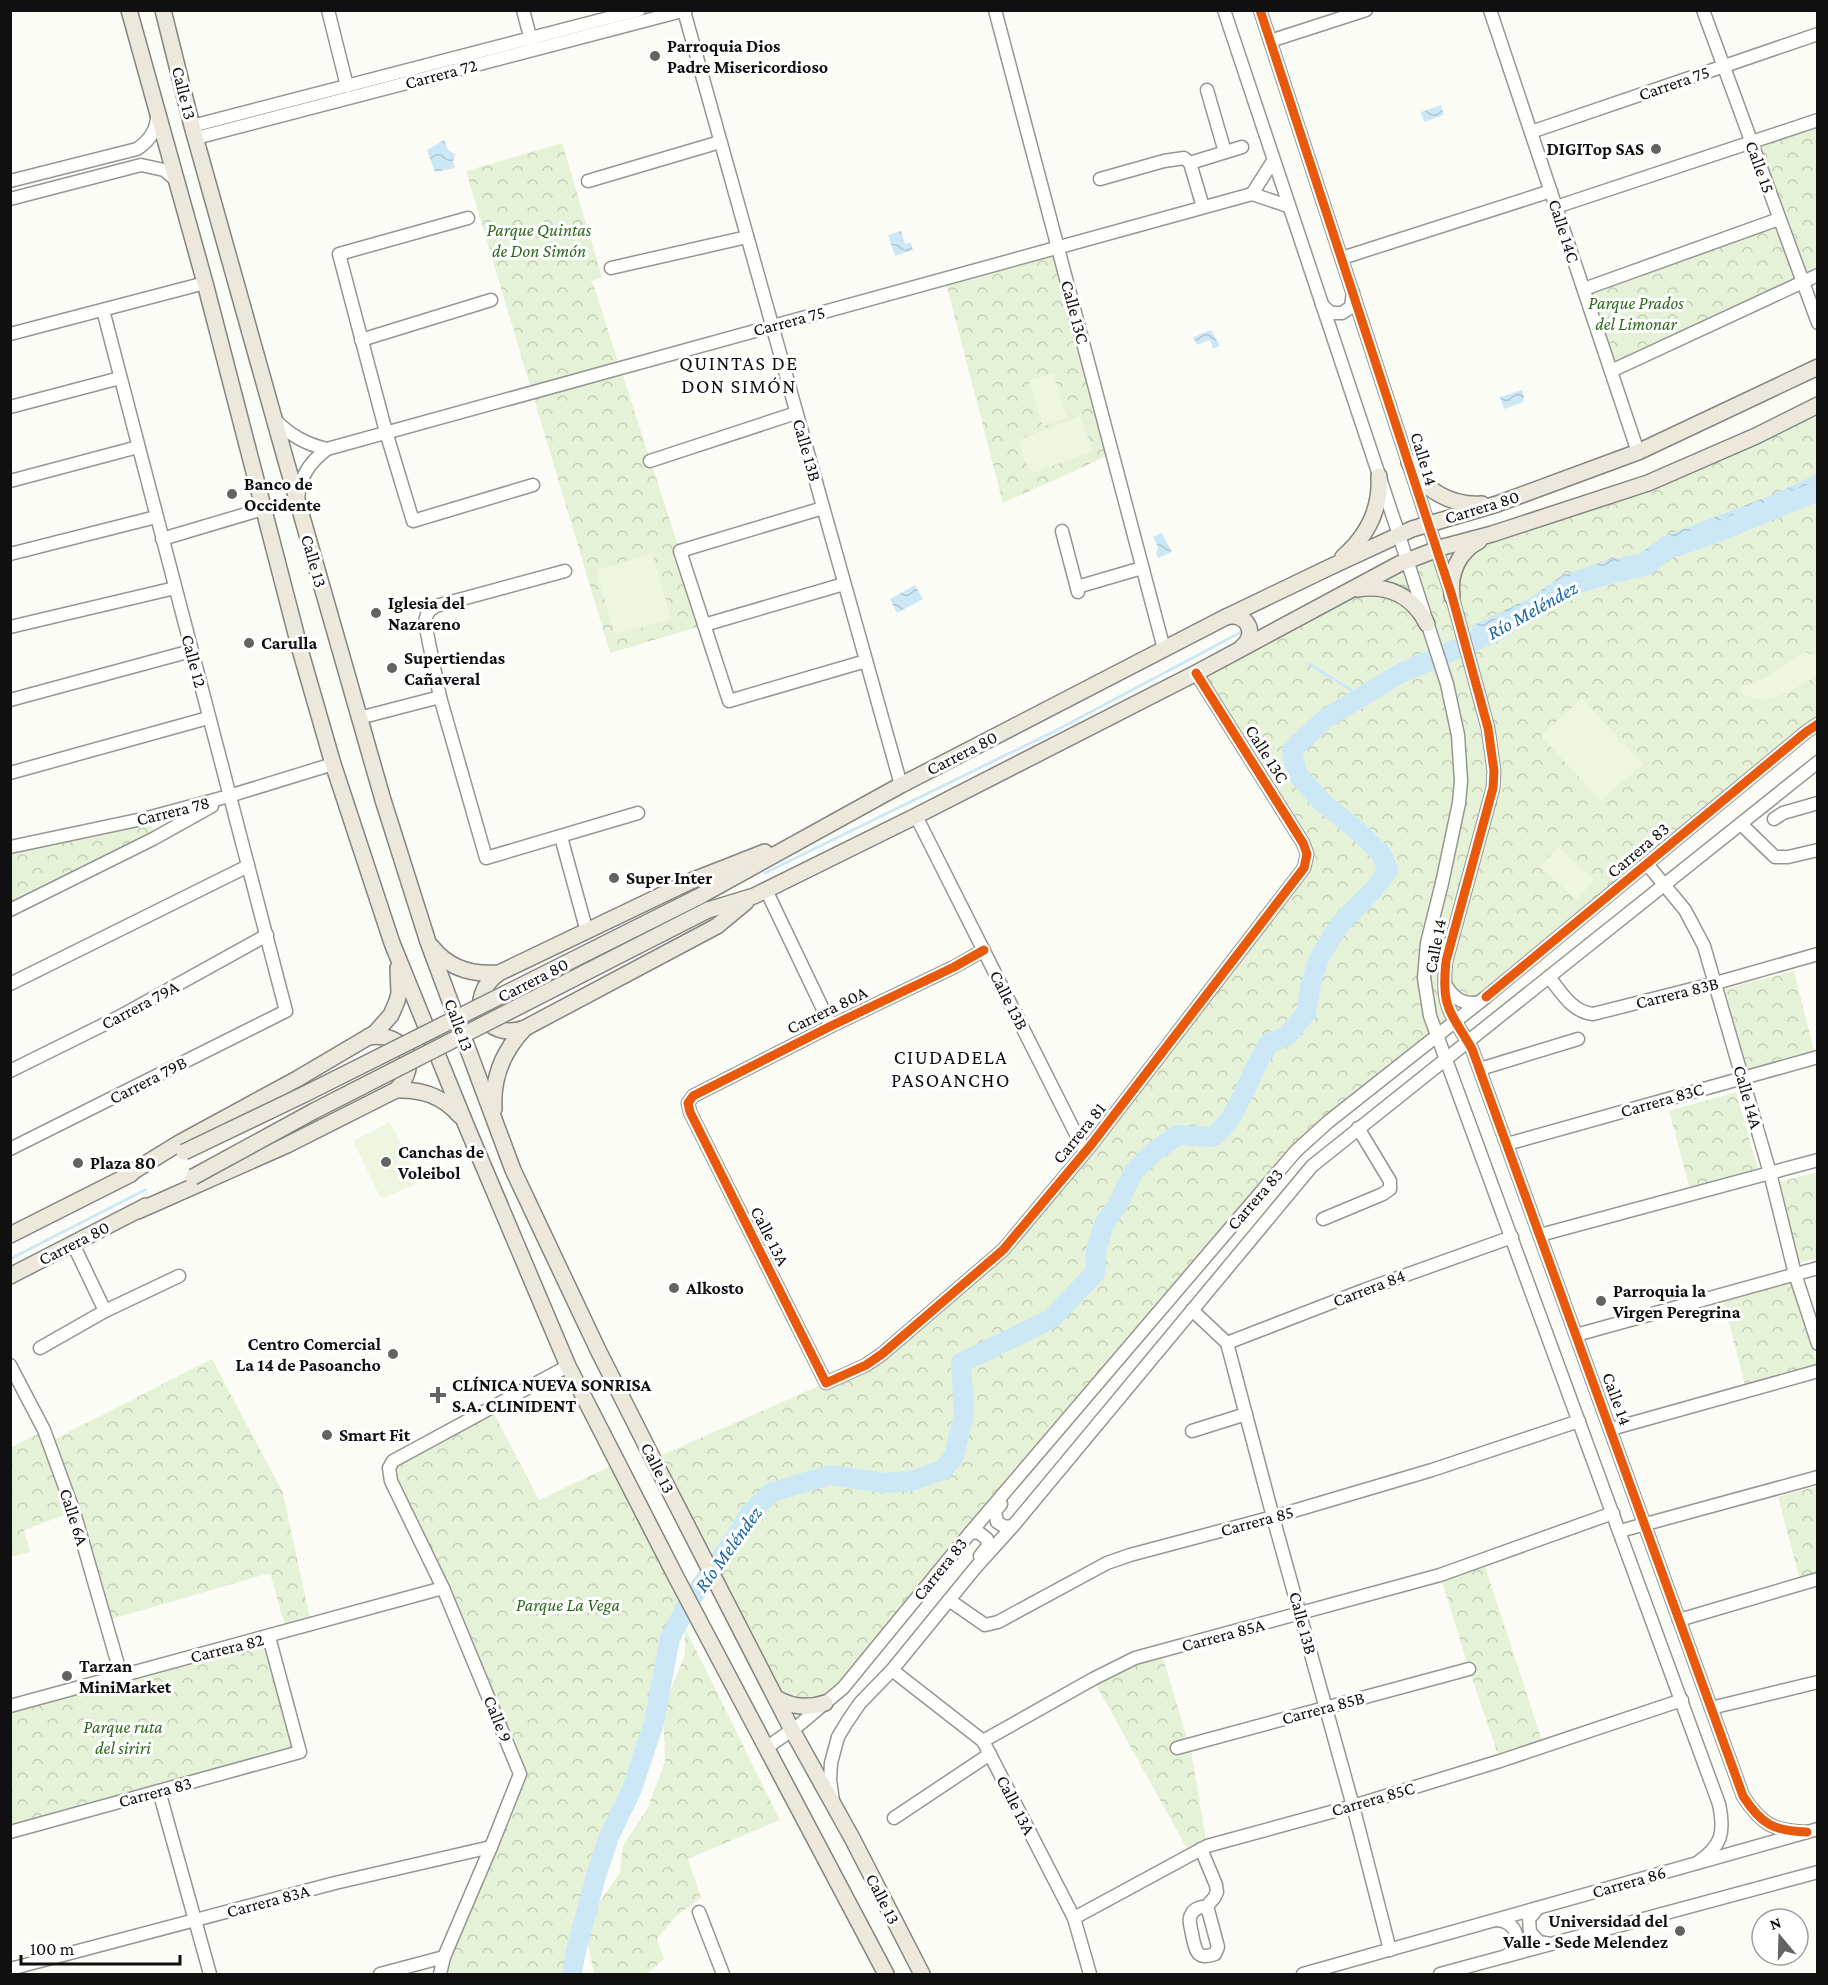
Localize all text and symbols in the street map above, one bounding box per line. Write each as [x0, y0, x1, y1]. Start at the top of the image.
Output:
place label: Parroquia Dios Padre Misericordioso [667, 36, 828, 77]
marker: Parroquia Dios Padre Misericordioso [648, 49, 662, 63]
street label: Carrera 72 [403, 55, 479, 93]
street label: Carrera 75 [1636, 62, 1712, 104]
street label: Calle 13 [168, 64, 200, 122]
street label: Calle 15 [1741, 138, 1779, 196]
place label: DIGITop SAS [1546, 139, 1644, 159]
marker: DIGITop SAS [1649, 142, 1663, 156]
street label: Calle 14C [1544, 197, 1584, 266]
park label: Parque Quintas de Don Simón [487, 220, 592, 261]
street label: Calle 13C [1057, 278, 1093, 346]
park label: Parque Prados del Limonar [1588, 293, 1684, 334]
street label: Carrera 75 [751, 302, 827, 340]
district label: QUINTAS DE DON SIMÓN [679, 352, 799, 397]
street label: Calle 13B [789, 416, 825, 484]
street label: Calle 14 [1406, 430, 1442, 488]
place label: Banco de Occidente [244, 474, 321, 515]
street label: Carrera 80 [1442, 486, 1522, 528]
marker: Banco de Occidente [225, 487, 239, 501]
street label: Calle 13 [297, 532, 331, 590]
water label: Río Meléndez [1483, 576, 1581, 644]
place label: Iglesia del Nazareno [388, 593, 465, 634]
marker: Iglesia del Nazareno [369, 606, 383, 620]
street label: Calle 12 [177, 632, 211, 690]
place label: Carulla [261, 633, 318, 653]
marker: Carulla [242, 636, 256, 650]
place label: Supertiendas Cañaveral [404, 648, 505, 689]
marker: Supertiendas Cañaveral [385, 661, 399, 675]
street label: Calle 13C [1241, 721, 1293, 787]
street label: Carrera 80 [923, 727, 1001, 779]
street label: Carrera 78 [134, 792, 212, 830]
street label: Carrera 83 [1603, 818, 1673, 882]
place label: Super Inter [626, 868, 712, 888]
marker: Super Inter [607, 871, 621, 885]
street label: Calle 14 [1420, 917, 1450, 975]
street label: Carrera 80 [494, 954, 572, 1006]
street label: Calle 13B [986, 967, 1033, 1033]
street label: Carrera 83B [1634, 973, 1721, 1013]
street label: Carrera 79A [98, 976, 183, 1034]
street label: Carrera 80A [784, 982, 871, 1038]
street label: Calle 13 [440, 996, 478, 1054]
district label: CIUDADELA PASOANCHO [891, 1046, 1011, 1091]
street label: Carrera 79B [106, 1052, 190, 1108]
street label: Calle 14A [1729, 1063, 1767, 1132]
street label: Carrera 83C [1618, 1079, 1706, 1121]
street label: Carrera 81 [1048, 1098, 1110, 1168]
place label: Canchas de Voleibol [397, 1142, 484, 1183]
place label: Plaza 80 [90, 1153, 156, 1173]
marker: Canchas de Voleibol [379, 1155, 393, 1169]
marker: Plaza 80 [71, 1156, 85, 1170]
street label: Carrera 83 [1223, 1164, 1287, 1234]
street label: Calle 13A [747, 1203, 794, 1270]
street label: Carrera 80 [35, 1217, 113, 1269]
street label: Carrera 84 [1330, 1265, 1408, 1311]
place label: Alkosto [685, 1278, 744, 1298]
marker: Alkosto [667, 1281, 681, 1295]
place label: Parroquia la Virgen Peregrina [1612, 1281, 1741, 1322]
marker: Parroquia la Virgen Peregrina [1594, 1294, 1608, 1308]
place label: Centro Comercial La 14 de Pasoancho [236, 1334, 381, 1375]
marker: Centro Comercial La 14 de Pasoancho [386, 1347, 400, 1361]
street label: Calle 14 [1598, 1370, 1636, 1428]
place label: CLÍNICA NUEVA SONRISA S.A. CLINIDENT [452, 1375, 651, 1416]
marker: CLÍNICA NUEVA SONRISA S.A. CLINIDENT [429, 1386, 447, 1404]
place label: Smart Fit [339, 1425, 411, 1445]
marker: Smart Fit [320, 1428, 334, 1442]
street label: Calle 13 [637, 1439, 679, 1497]
street label: Calle 6A [55, 1486, 93, 1549]
water label: Río Meléndez [690, 1502, 767, 1596]
street label: Carrera 85 [1218, 1502, 1296, 1540]
street label: Carrera 83 [909, 1534, 971, 1604]
street label: Calle 13B [1285, 1590, 1321, 1657]
park label: Parque La Vega [516, 1595, 620, 1615]
street label: Carrera 85A [1179, 1614, 1267, 1656]
street label: Carrera 82 [188, 1629, 266, 1667]
place label: Tarzan MiniMarket [79, 1656, 172, 1697]
marker: Tarzan MiniMarket [60, 1669, 74, 1683]
street label: Carrera 85B [1280, 1687, 1367, 1729]
street label: Calle 9 [480, 1693, 516, 1745]
park label: Parque ruta del siriri [83, 1717, 163, 1758]
street label: Calle 13A [993, 1772, 1040, 1839]
street label: Carrera 83 [116, 1773, 194, 1811]
street label: Carrera 85C [1329, 1778, 1417, 1820]
street label: Carrera 86 [1590, 1862, 1668, 1902]
street label: Calle 13 [862, 1870, 904, 1928]
street label: Carrera 83A [224, 1880, 312, 1922]
north arrow [1750, 1907, 1810, 1967]
place label: Universidad del Valle - Sede Melendez [1502, 1911, 1668, 1952]
text: N [1767, 1913, 1783, 1933]
marker: Universidad del Valle - Sede Melendez [1673, 1924, 1687, 1938]
scale bar [21, 1928, 180, 1966]
text: 100 m [30, 1939, 75, 1959]

